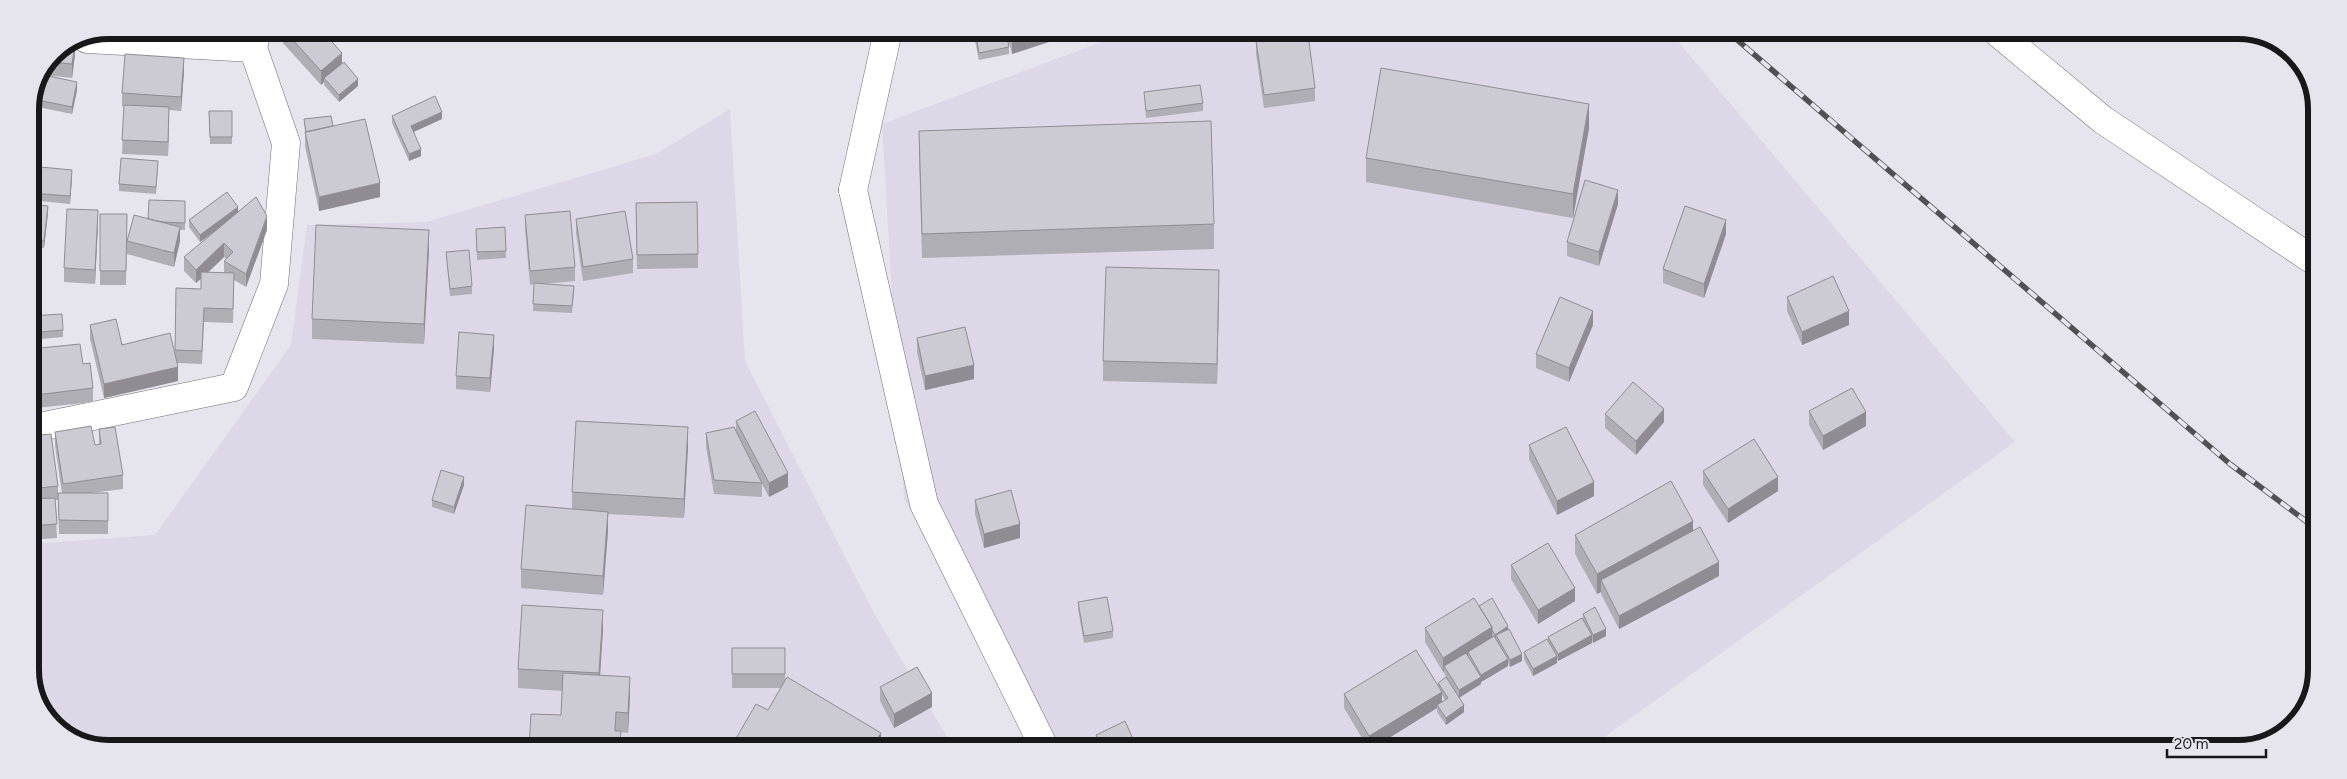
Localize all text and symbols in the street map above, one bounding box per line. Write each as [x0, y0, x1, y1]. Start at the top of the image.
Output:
scale bar [2167, 726, 2266, 758]
text: 20 m [2174, 735, 2208, 753]

